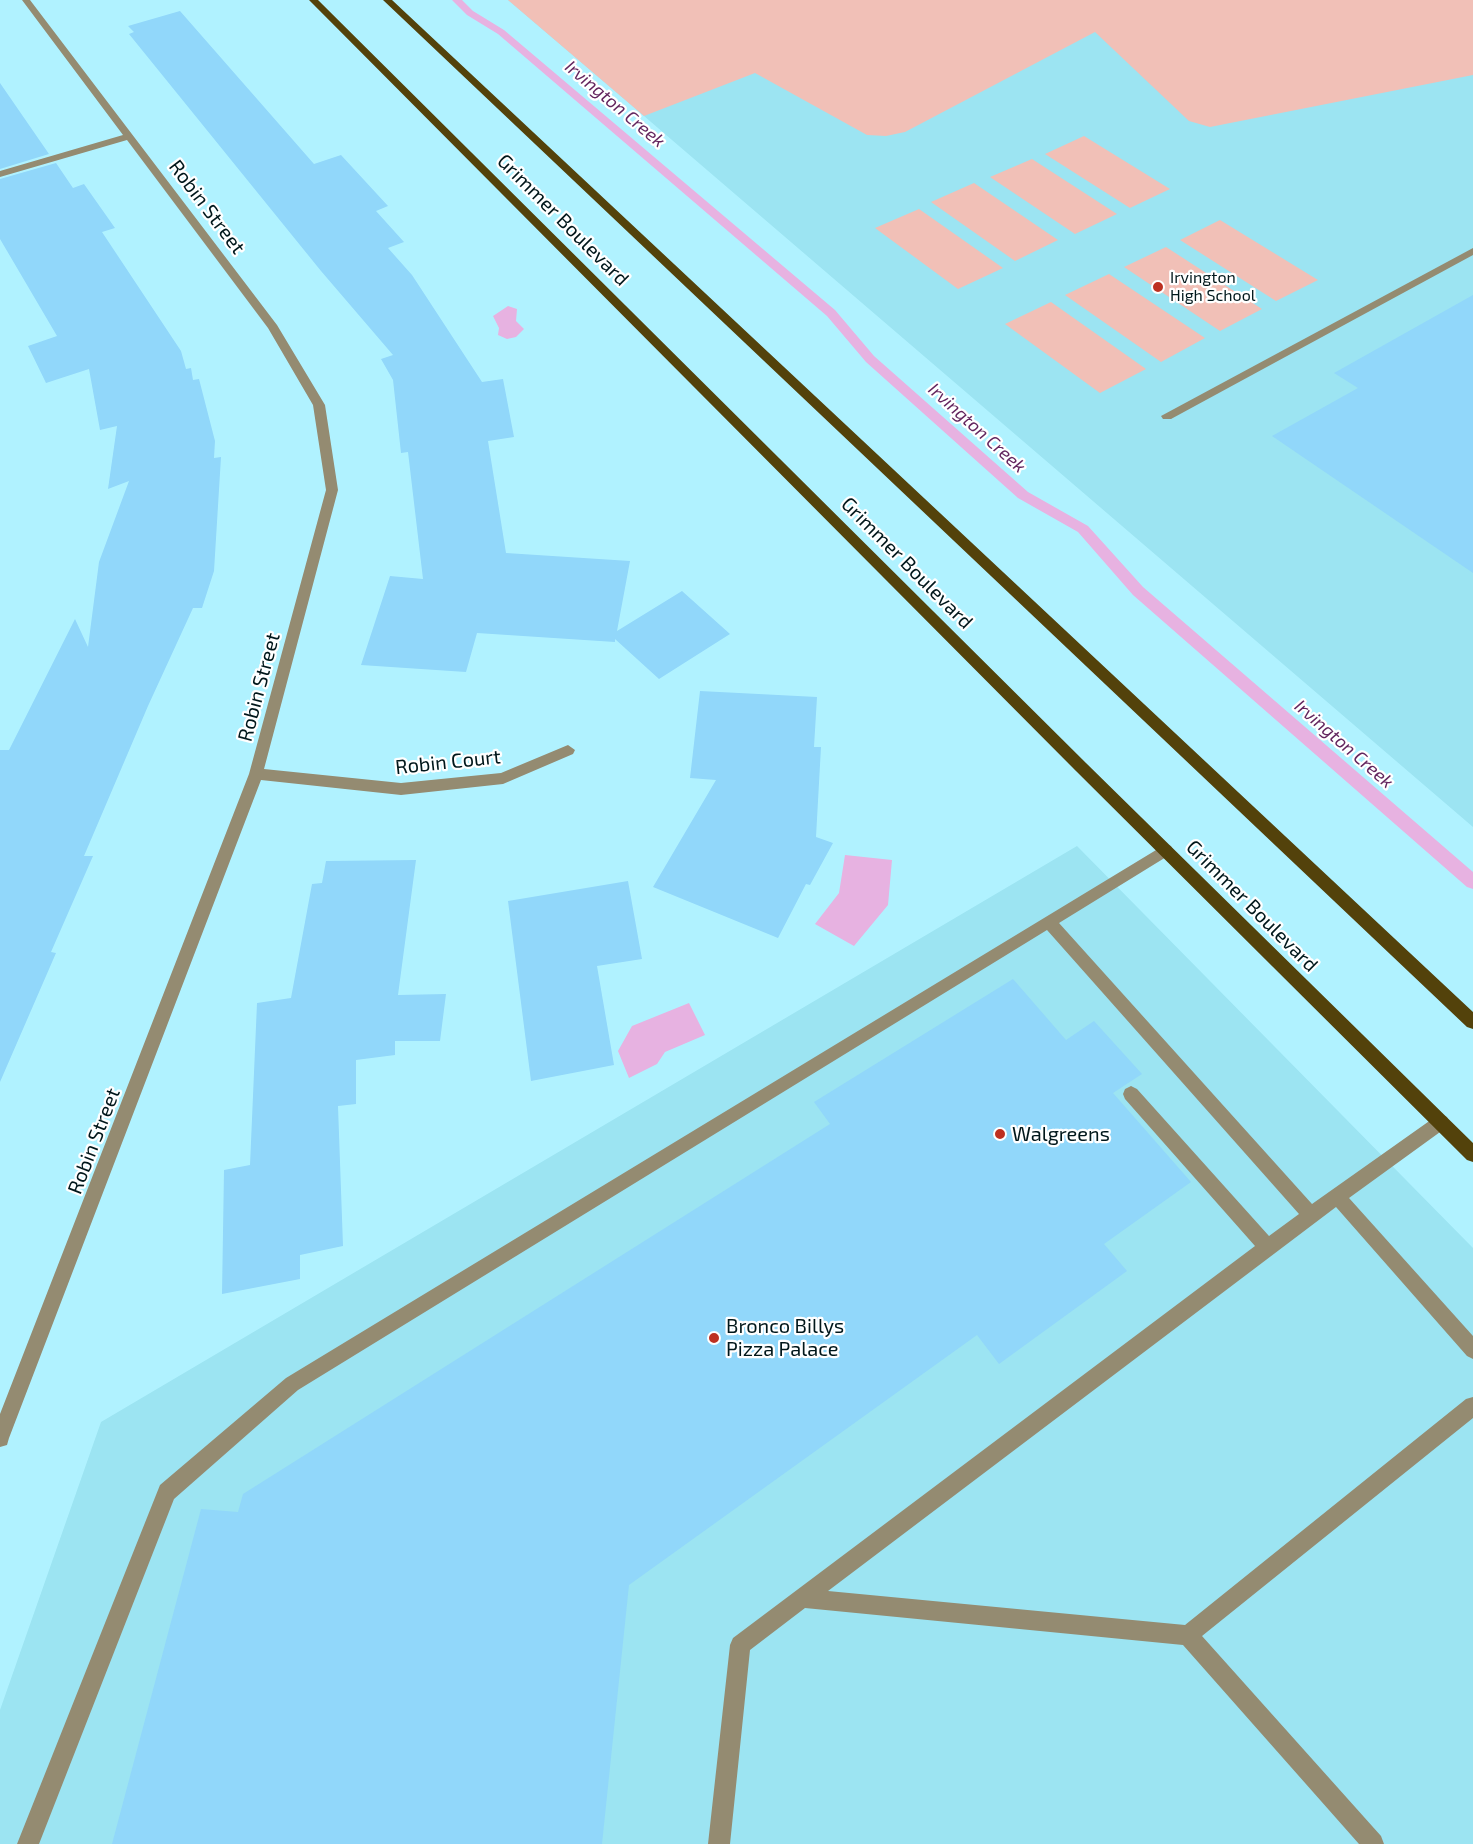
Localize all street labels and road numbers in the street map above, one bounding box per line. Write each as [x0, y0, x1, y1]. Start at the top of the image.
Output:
street label: Grimmer Boulevard [492, 149, 634, 291]
street label: Robin Street [164, 155, 250, 259]
street label: Grimmer Boulevard [836, 492, 978, 634]
street label: Robin Street [233, 630, 285, 744]
street label: Robin Court [394, 745, 502, 779]
street label: Grimmer Boulevard [1181, 835, 1323, 977]
street label: Robin Street [63, 1085, 125, 1197]

